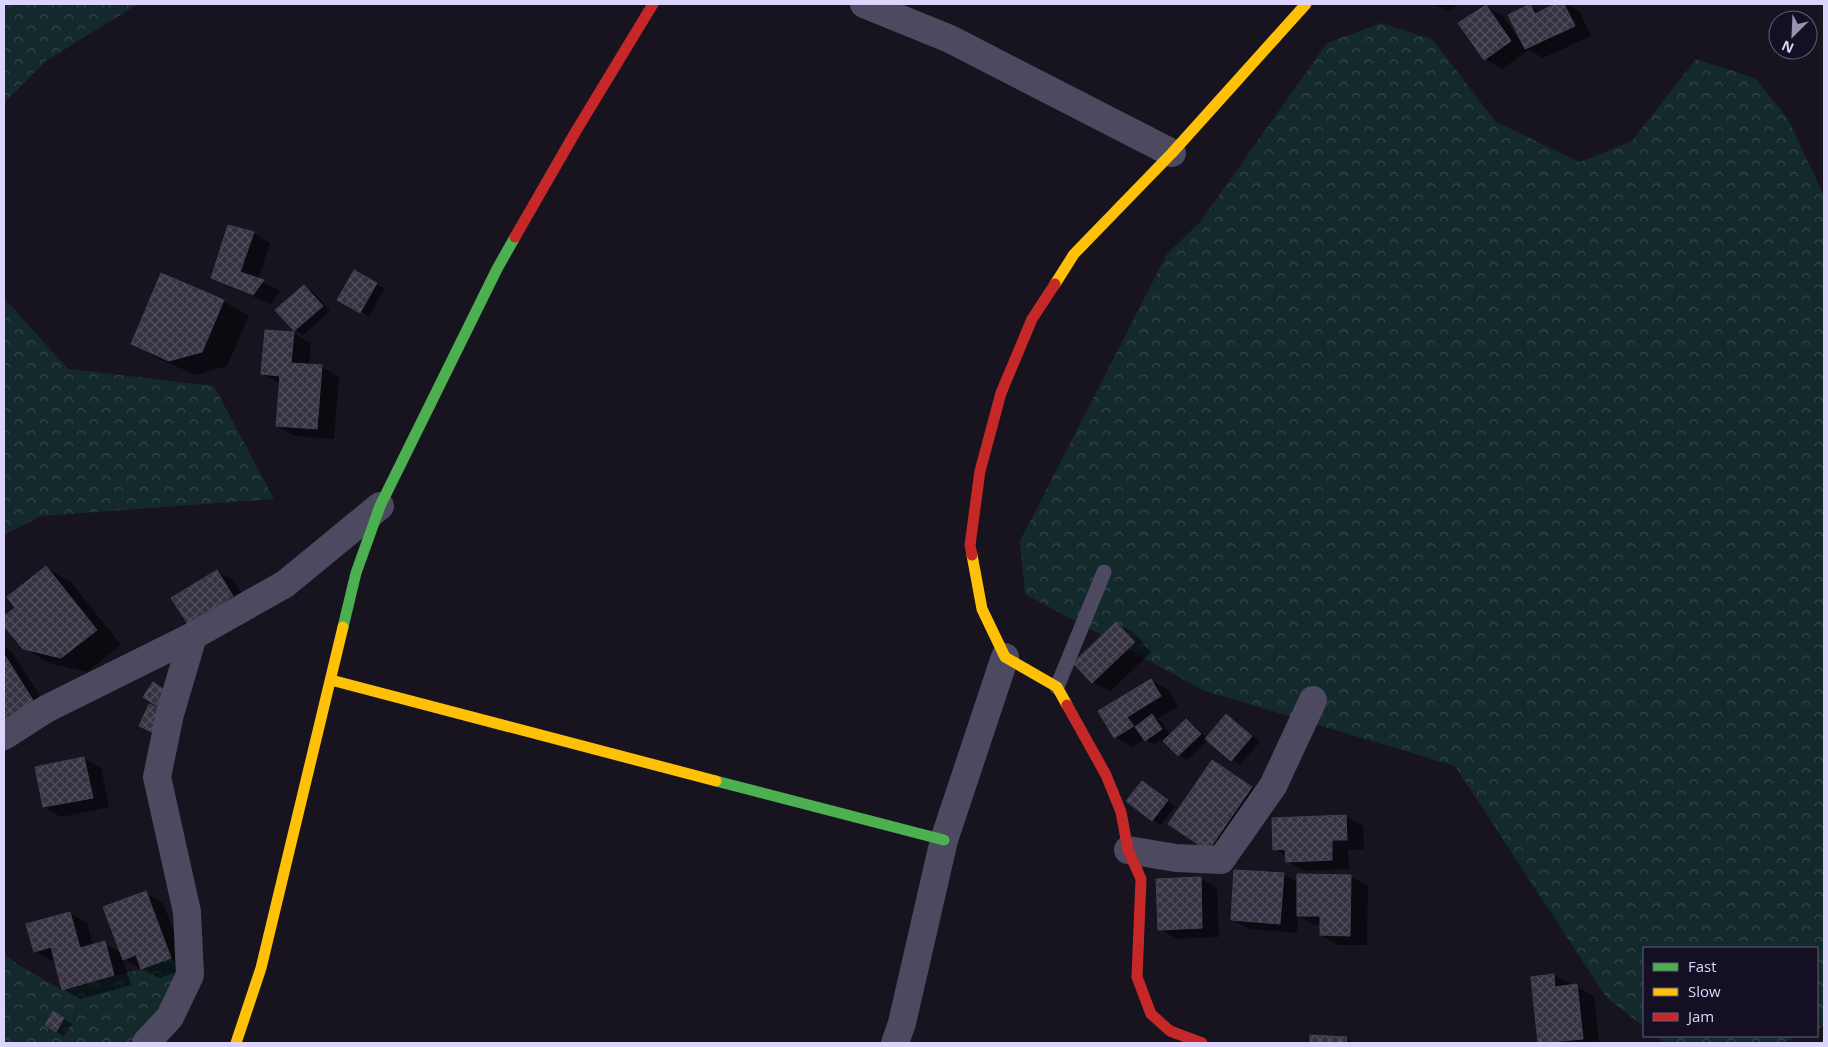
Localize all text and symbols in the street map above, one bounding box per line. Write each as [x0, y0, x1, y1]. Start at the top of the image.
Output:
north arrow [1768, 10, 1818, 60]
text: N [1778, 36, 1797, 58]
legend [1643, 947, 1818, 1037]
text: Fast [1688, 956, 1717, 976]
text: Slow [1688, 981, 1721, 1001]
text: Jam [1686, 1006, 1714, 1026]

